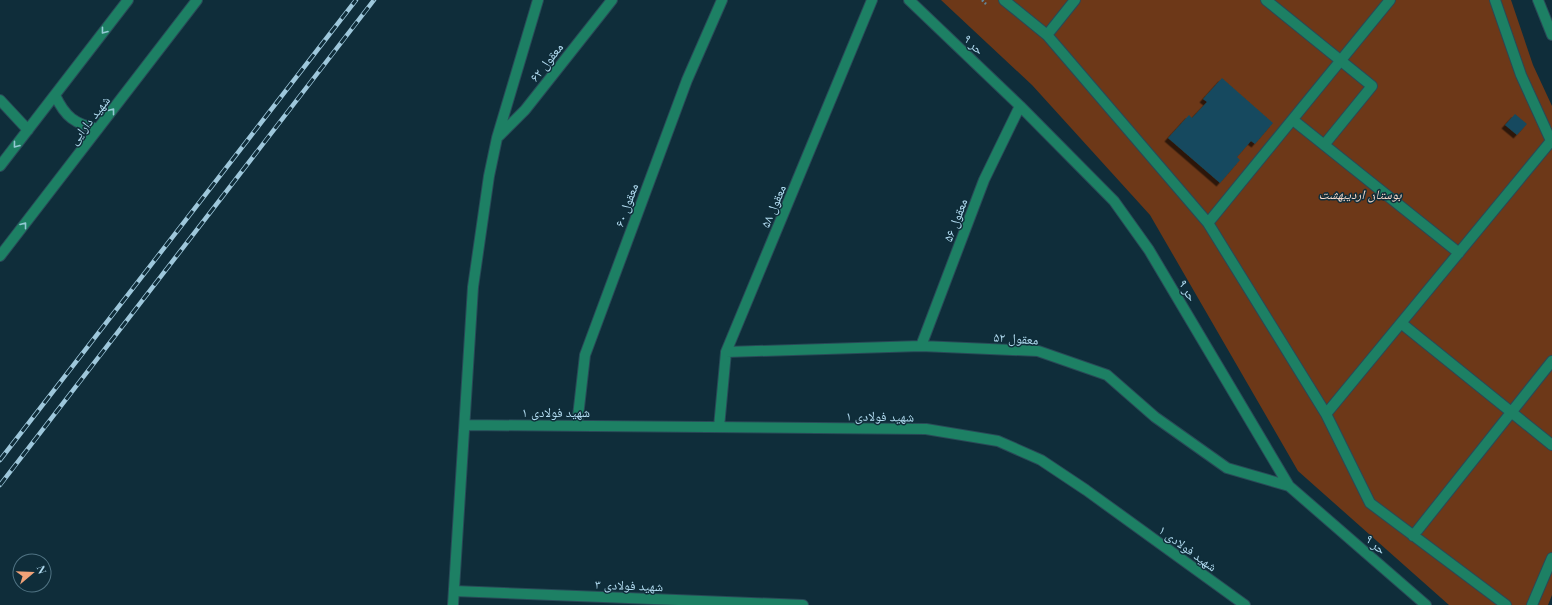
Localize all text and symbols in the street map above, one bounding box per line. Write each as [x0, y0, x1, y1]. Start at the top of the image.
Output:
one-way arrow [102, 26, 109, 33]
street label: حر ۹ [960, 30, 988, 58]
street label: معقول ۶۲ [525, 39, 567, 85]
street label: شهید دارایی [64, 92, 114, 148]
one-way arrow [107, 108, 115, 115]
one-way arrow [14, 140, 21, 147]
street label: معقول ۶۰ [610, 181, 642, 229]
street label: معقول ۵۸ [756, 182, 790, 230]
park label: بوستان اردیبهشت [1318, 185, 1402, 203]
street label: معقول ۵۶ [939, 196, 972, 244]
one-way arrow [19, 222, 26, 229]
street label: حر ۹ [1174, 276, 1202, 304]
street label: معقول ۵۲ [993, 327, 1039, 349]
street label: شهید فولادی ۱ [522, 403, 590, 421]
street label: شهید فولادی ۱ [846, 406, 914, 426]
street label: شهید فولادی ۱ [1155, 521, 1221, 575]
street label: حر ۹ [1362, 530, 1390, 558]
north arrow [12, 553, 52, 593]
text: N [34, 563, 50, 576]
street label: شهید فولادی ۳ [595, 575, 663, 595]

